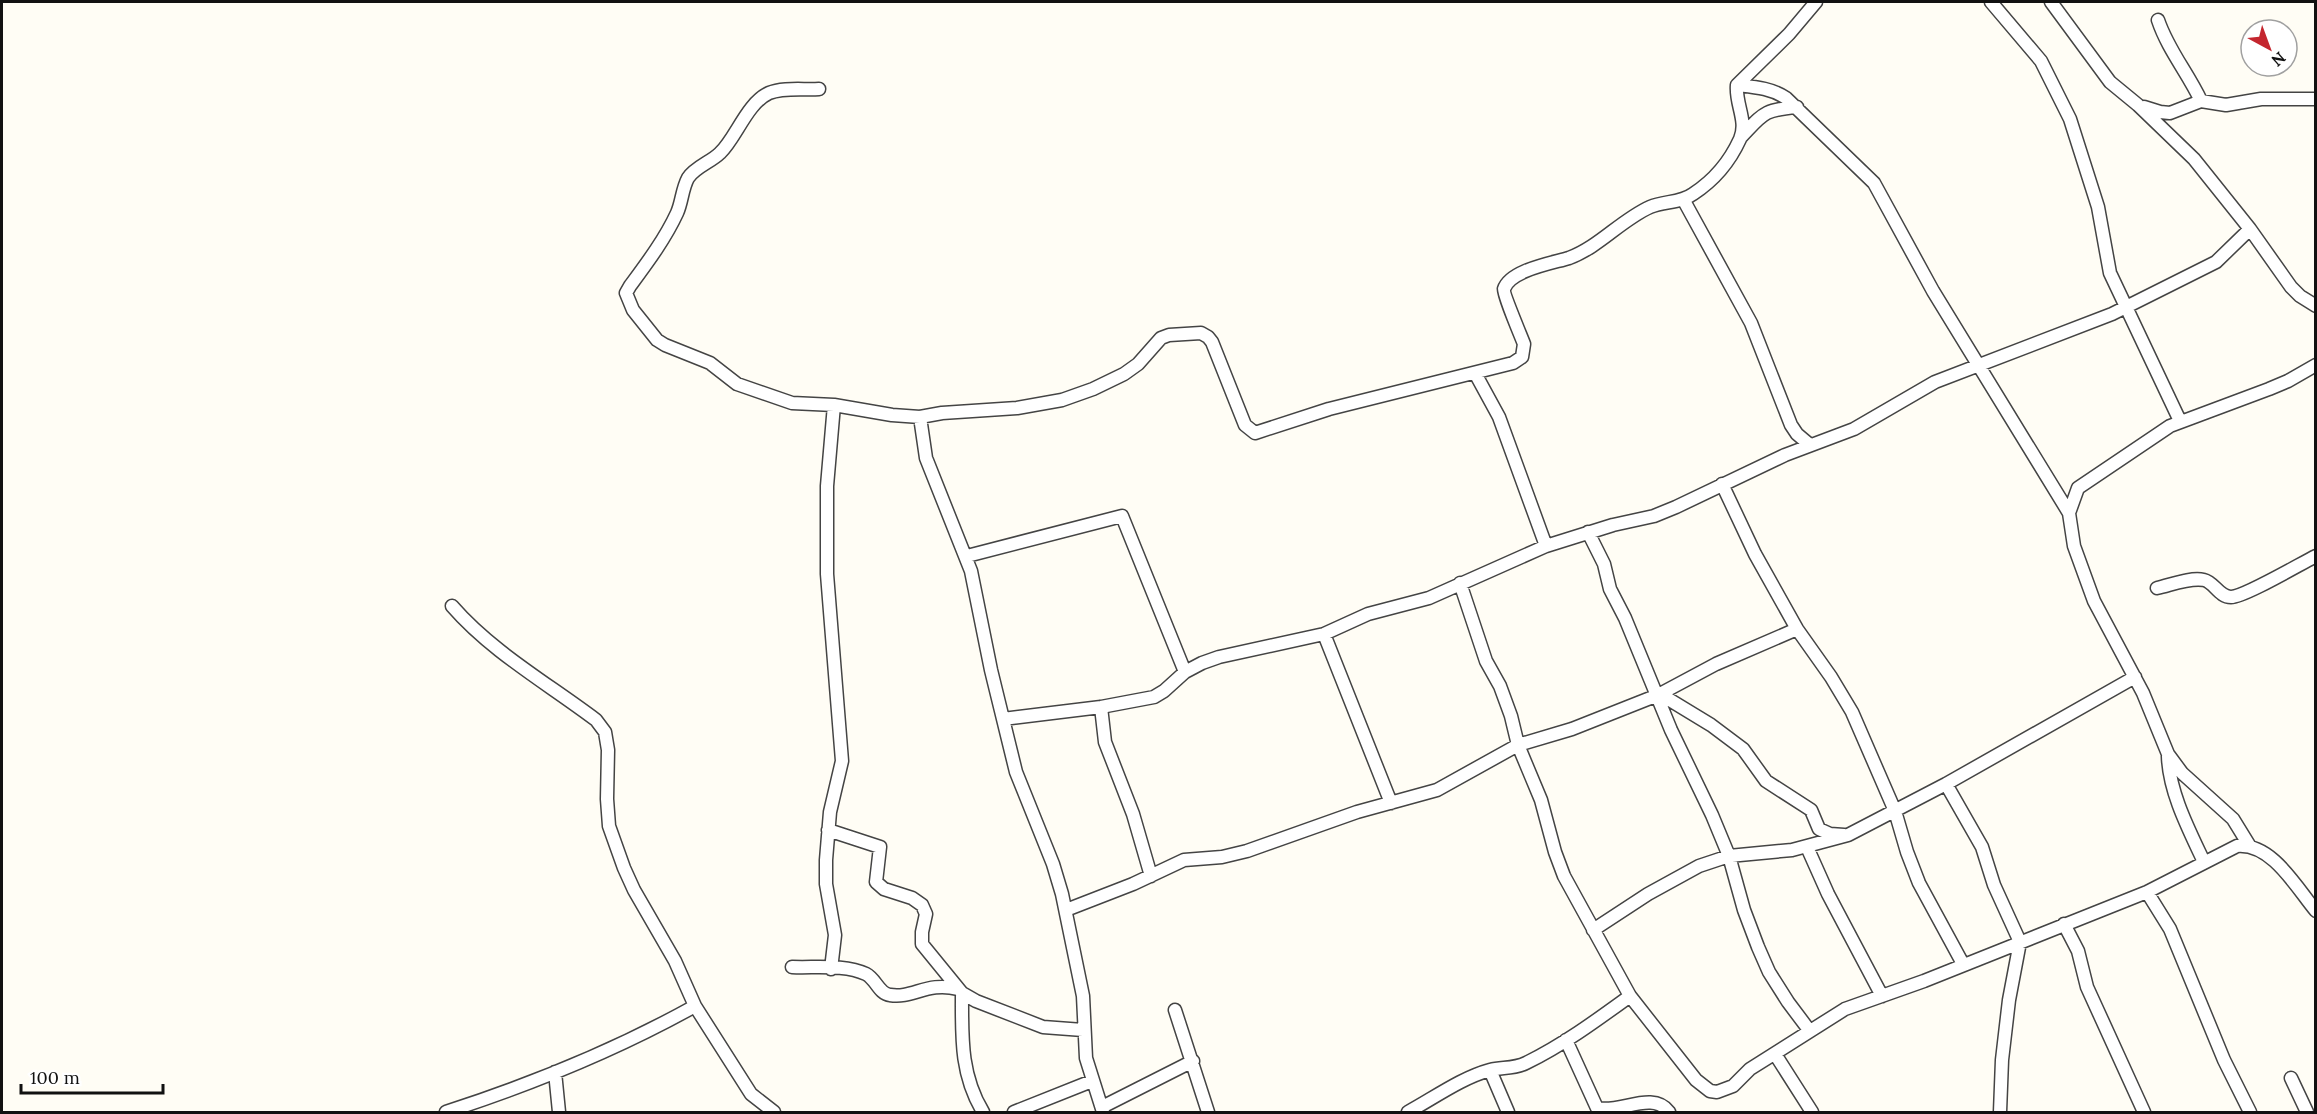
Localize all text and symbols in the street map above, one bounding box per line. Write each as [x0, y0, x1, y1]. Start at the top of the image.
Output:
north arrow [2239, 18, 2299, 78]
text: N [2268, 48, 2290, 71]
scale bar [21, 1057, 164, 1095]
text: 100 m [30, 1066, 80, 1089]

